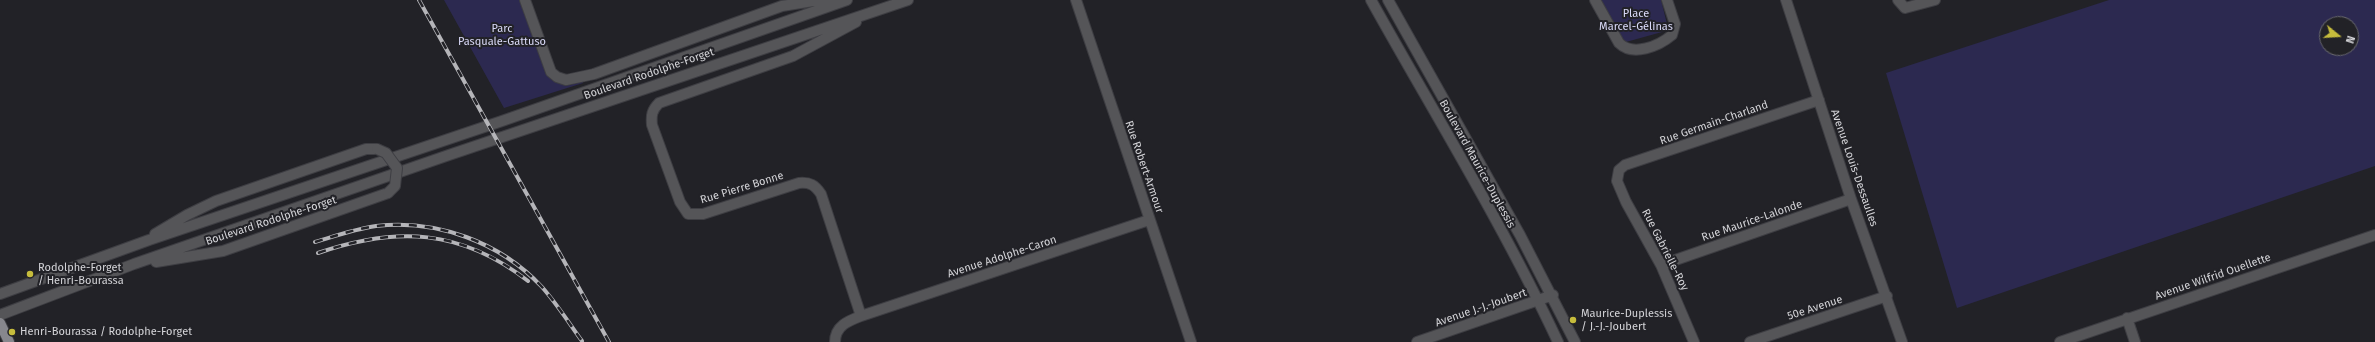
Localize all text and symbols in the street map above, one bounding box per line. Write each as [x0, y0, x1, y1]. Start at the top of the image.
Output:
park label: Place Marcel-Gélinas [1599, 7, 1673, 33]
north arrow [2319, 16, 2359, 56]
park label: Parc Pasquale-Gattuso [458, 22, 546, 48]
text: N [2343, 34, 2357, 45]
street label: Boulevard Rodolphe-Forget [582, 45, 716, 103]
street label: Boulevard Maurice-Duplessis [1436, 98, 1518, 230]
street label: Rue Germain-Charland [1658, 98, 1770, 148]
street label: Avenue Louis-Dessaulles [1828, 108, 1880, 228]
street label: Rue Robert-Armour [1122, 119, 1166, 215]
street label: Rue Pierre Bonne [699, 169, 785, 207]
street label: Boulevard Rodolphe-Forget [204, 194, 338, 248]
street label: Rue Maurice-Lalonde [1700, 198, 1804, 244]
street label: Rue Gabrielle-Roy [1639, 207, 1691, 293]
street label: Avenue Adolphe-Caron [946, 233, 1058, 281]
street label: Avenue Wilfrid Ouellette [2153, 251, 2273, 303]
place label: Rodolphe-Forget / Henri-Bourassa [38, 261, 124, 287]
marker: Rodolphe-Forget / Henri-Bourassa [25, 269, 35, 279]
street label: Avenue J.-J.-Joubert [1434, 286, 1528, 330]
street label: 50e Avenue [1786, 293, 1844, 323]
place label: Maurice-Duplessis / J.-J.-Joubert [1581, 307, 1672, 333]
marker: Maurice-Duplessis / J.-J.-Joubert [1568, 315, 1578, 325]
place label: Henri-Bourassa / Rodolphe-Forget [20, 325, 192, 339]
marker: Henri-Bourassa / Rodolphe-Forget [7, 327, 17, 337]

